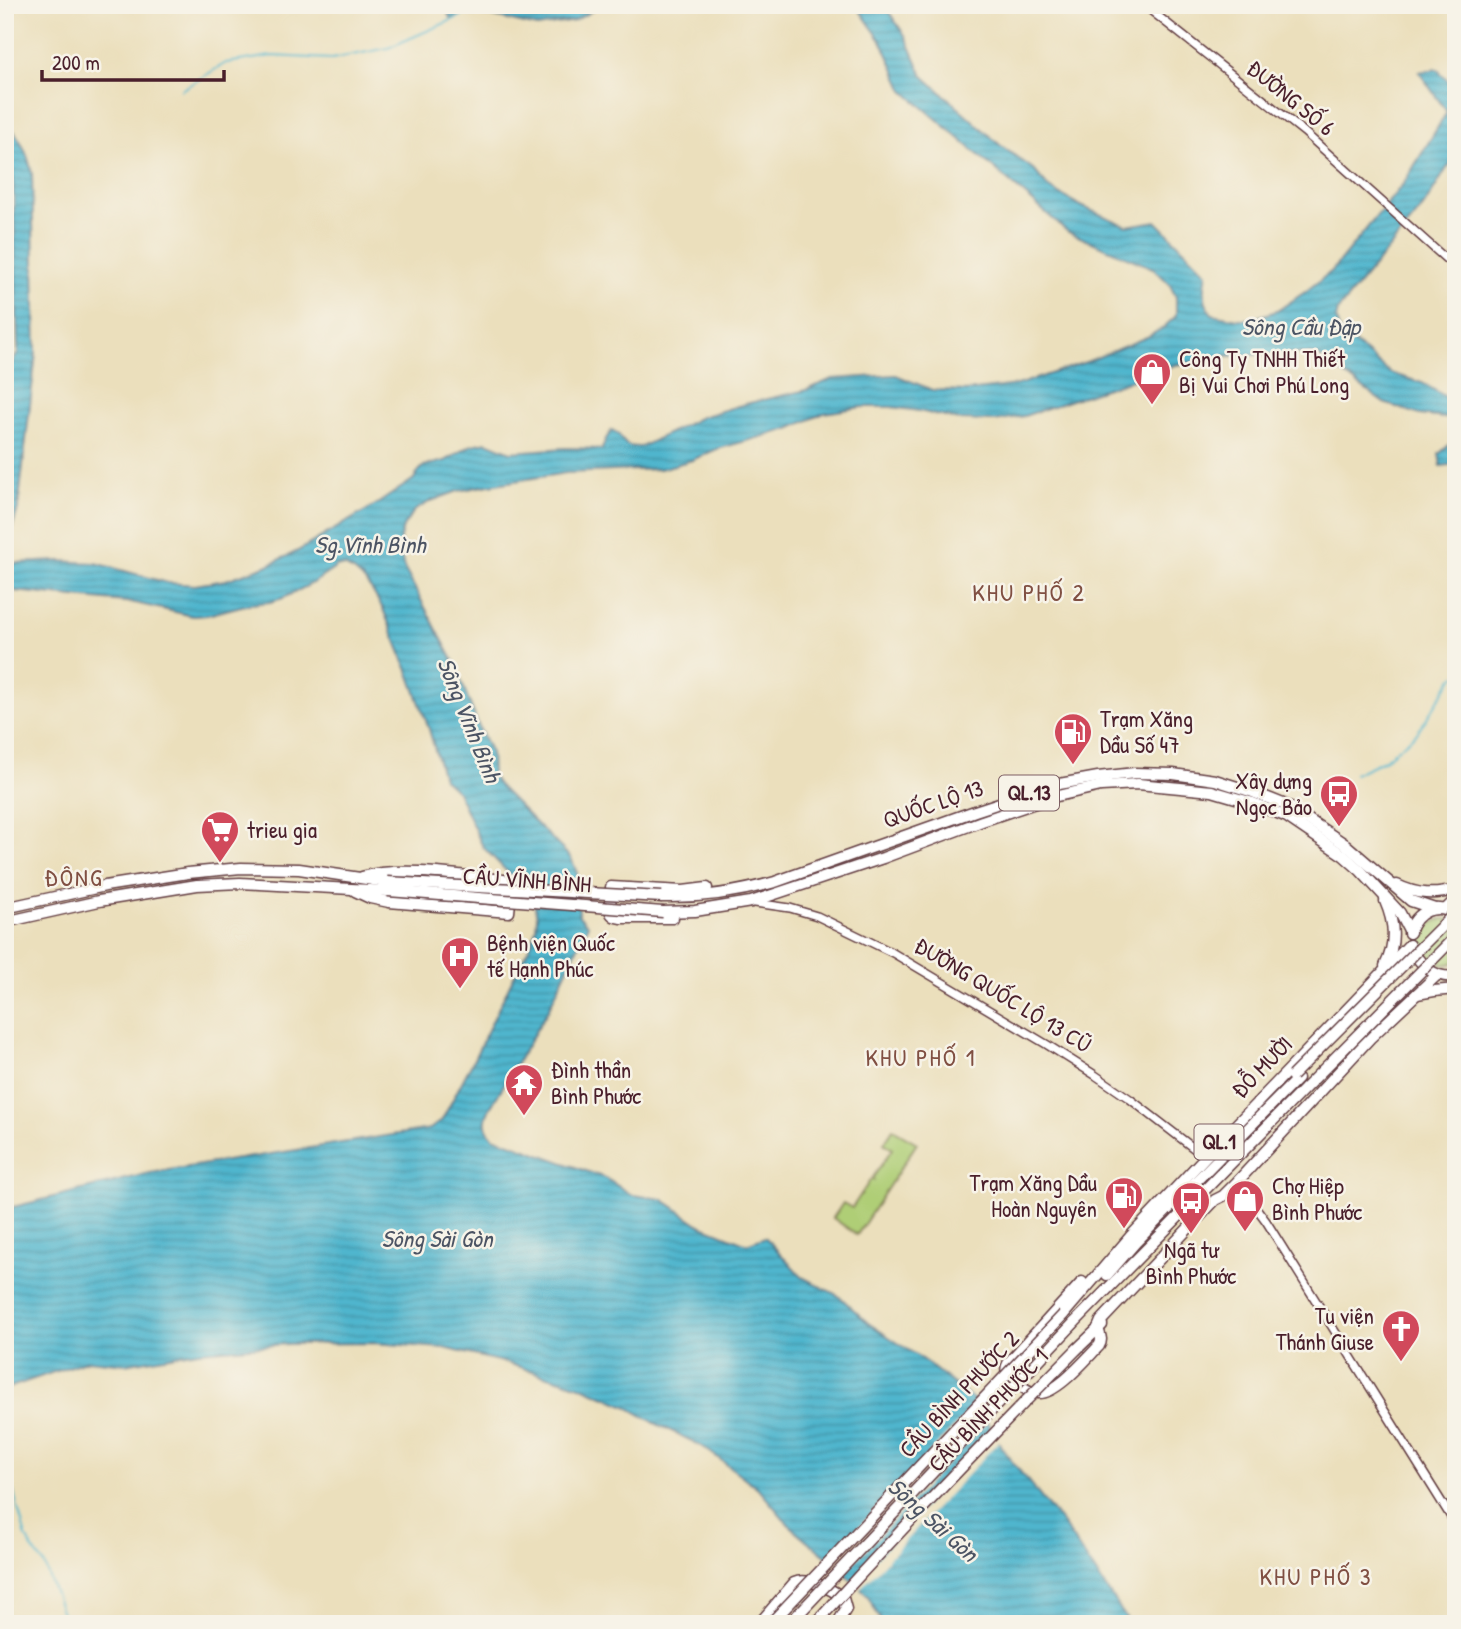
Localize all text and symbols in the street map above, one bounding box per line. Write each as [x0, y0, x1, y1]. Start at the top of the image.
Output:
scale bar [42, 38, 224, 82]
text: 200 m [52, 48, 100, 77]
street label: ĐƯỜNG SỐ 6 [1241, 53, 1342, 143]
water label: Sông Cầu Đập [1242, 310, 1362, 343]
place label: Công Ty TNHH Thiết Bị Vui Chơi Phú Long [1179, 343, 1349, 400]
shop icon: Công Ty TNHH Thiết Bị Vui Chơi Phú Long [1131, 351, 1173, 406]
water label: Sg.Vĩnh Bình [315, 528, 427, 561]
district label: KHU PHỐ 2 [972, 576, 1086, 608]
water label: Sông Vĩnh Bình [430, 653, 510, 789]
place label: Trạm Xăng Dầu Số 47 [1100, 703, 1193, 760]
fuel station icon: Trạm Xăng Dầu Số 47 [1052, 711, 1094, 766]
place label: Xây dựng Ngọc Bảo [1235, 765, 1312, 822]
street label: QUỐC LỘ 13 [879, 772, 987, 835]
bus stop icon: Xây dựng Ngọc Bảo [1318, 773, 1360, 828]
road number: QL.13 [999, 776, 1059, 810]
supermarket icon: trieu gia [199, 809, 241, 864]
place label: trieu gia [247, 814, 317, 845]
street label: CẦU VĨNH BÌNH [462, 860, 592, 899]
district label: ĐÔNG [45, 861, 103, 893]
place label: Bệnh viện Quốc tế Hạnh Phúc [487, 927, 615, 984]
street label: ĐƯỜNG QUỐC LỘ 13 CŨ [909, 930, 1097, 1060]
hospital icon: Bệnh viện Quốc tế Hạnh Phúc [439, 935, 481, 990]
street label: ĐỖ MƯỜI [1224, 1029, 1299, 1104]
district label: KHU PHỐ 1 [866, 1041, 976, 1073]
place label: Đình thần Bình Phước [551, 1054, 641, 1111]
temple icon: Đình thần Bình Phước [503, 1062, 545, 1117]
road number: QL.1 [1194, 1124, 1244, 1160]
place label: Trạm Xăng Dầu Hoàn Nguyên [970, 1167, 1097, 1224]
place label: Chợ Hiệp Bình Phước [1272, 1170, 1362, 1227]
fuel station icon: Trạm Xăng Dầu Hoàn Nguyên [1103, 1175, 1145, 1230]
shop icon: Chợ Hiệp Bình Phước [1224, 1178, 1266, 1233]
bus stop icon: Ngã tư Bình Phước [1170, 1180, 1212, 1235]
water label: Sông Sài Gòn [381, 1222, 495, 1255]
place label: Ngã tư Bình Phước [1146, 1234, 1236, 1291]
place label: Tu viện Thánh Giuse [1276, 1300, 1374, 1357]
church icon: Tu viện Thánh Giuse [1380, 1308, 1422, 1363]
street label: CẦU BÌNH PHƯỚC 2 [892, 1323, 1026, 1464]
street label: CẦU BÌNH PHƯỚC 1 [921, 1341, 1055, 1478]
water label: Sông Sài Gòn [881, 1470, 987, 1570]
district label: KHU PHỐ 3 [1260, 1560, 1372, 1592]

